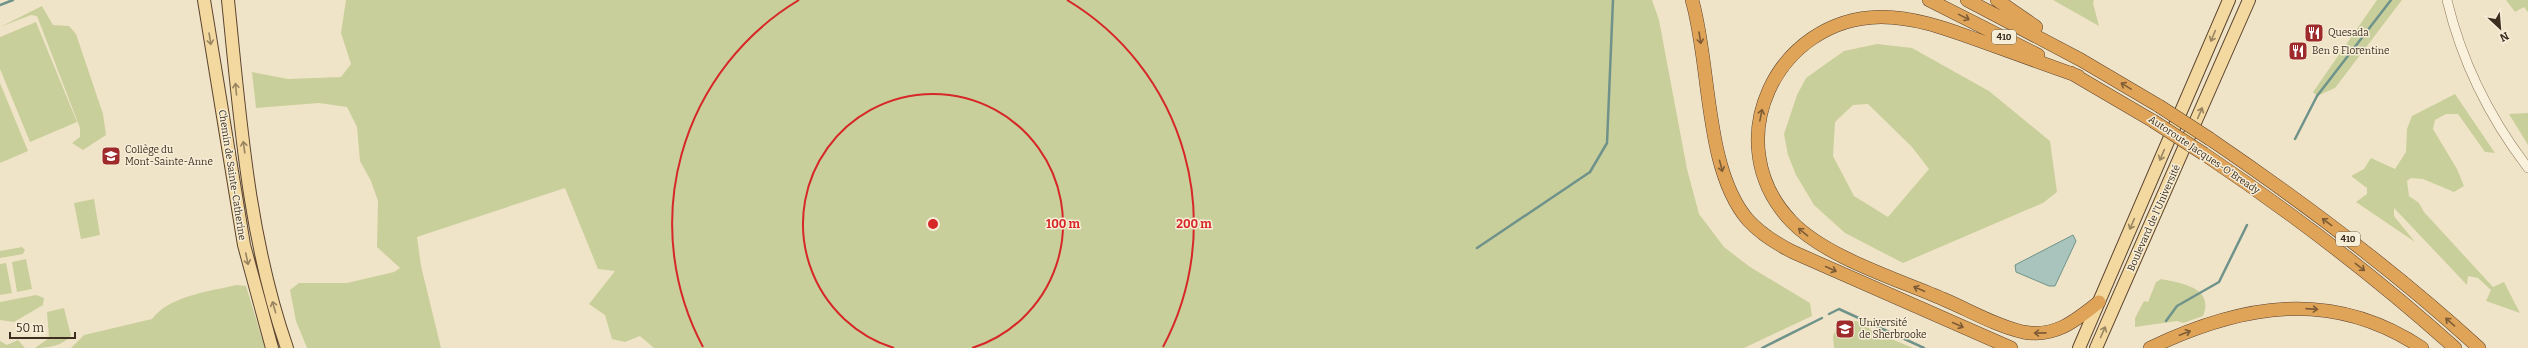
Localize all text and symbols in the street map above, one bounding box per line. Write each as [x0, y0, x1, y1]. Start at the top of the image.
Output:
north arrow [2480, 8, 2520, 48]
one-way arrow [1958, 14, 1970, 21]
restaurant icon: Quesada [2303, 22, 2325, 44]
place label: Quesada [2328, 27, 2369, 39]
one-way arrow [2209, 29, 2216, 41]
text: N [2497, 29, 2511, 44]
road number: 410 [1992, 30, 2016, 44]
one-way arrow [1696, 31, 1704, 44]
one-way arrow [206, 32, 214, 45]
restaurant icon: Ben & Florentine [2287, 40, 2309, 62]
place label: Ben & Florentine [2312, 45, 2390, 57]
one-way arrow [2120, 82, 2132, 90]
one-way arrow [233, 83, 240, 96]
one-way arrow [2197, 107, 2204, 119]
street label: Chemin de Sainte-Catherine [216, 109, 248, 241]
one-way arrow [1757, 109, 1765, 122]
street label: Autoroute Jacques-O'Bready [2146, 113, 2263, 197]
one-way arrow [240, 141, 248, 154]
place label: Collège du Mont-Sainte-Anne [125, 144, 213, 168]
school or university icon: Collège du Mont-Sainte-Anne [100, 145, 122, 167]
one-way arrow [2158, 149, 2165, 161]
one-way arrow [1718, 160, 1725, 173]
street label: Boulevard de l'Université [2125, 163, 2183, 273]
centre of rings [926, 217, 940, 231]
text: 100 m [1046, 217, 1081, 231]
text: 200 m [1176, 217, 1212, 231]
one-way arrow [2128, 217, 2136, 229]
one-way arrow [2322, 218, 2333, 226]
one-way arrow [1797, 227, 1808, 236]
road number: 410 [2336, 232, 2360, 246]
one-way arrow [243, 252, 251, 265]
one-way arrow [2354, 263, 2365, 272]
one-way arrow [1825, 266, 1837, 273]
one-way arrow [1913, 285, 1925, 292]
one-way arrow [270, 301, 278, 314]
one-way arrow [2305, 305, 2318, 312]
scale bar [10, 314, 75, 340]
place label: Université de Sherbrooke [1859, 317, 1927, 341]
school or university icon: Université de Sherbrooke [1834, 318, 1856, 340]
one-way arrow [2445, 318, 2455, 327]
text: 50 m [16, 321, 45, 335]
one-way arrow [1951, 322, 1963, 329]
one-way arrow [2100, 326, 2107, 338]
one-way arrow [2179, 328, 2191, 336]
one-way arrow [2034, 329, 2047, 337]

